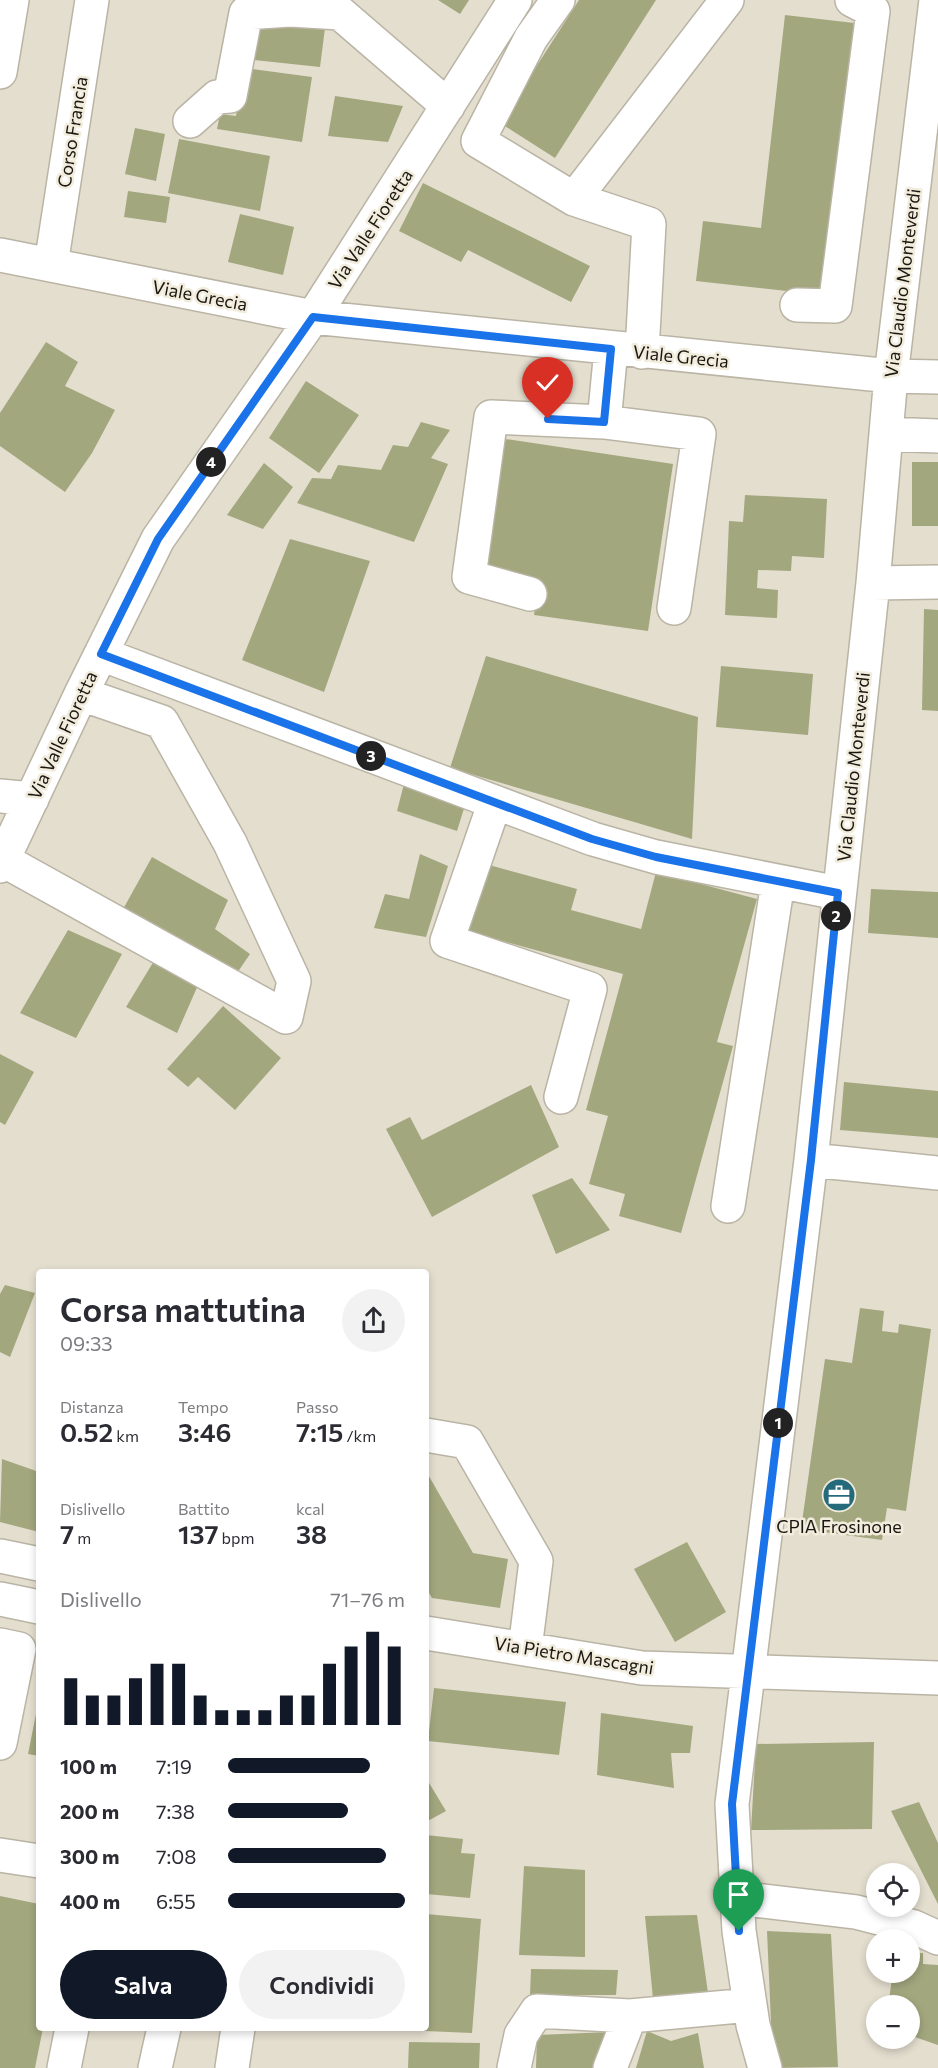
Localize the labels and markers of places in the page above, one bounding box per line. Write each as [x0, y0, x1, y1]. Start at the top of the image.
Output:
pin [522, 357, 573, 419]
pin: 4 [196, 447, 226, 477]
pin: 3 [356, 741, 386, 771]
pin: 2 [821, 901, 851, 931]
pin: 1 [763, 1408, 793, 1438]
office icon: CPIA Frosinone [821, 1477, 857, 1513]
place label: CPIA Frosinone [776, 1515, 902, 1537]
pin [713, 1869, 764, 1931]

